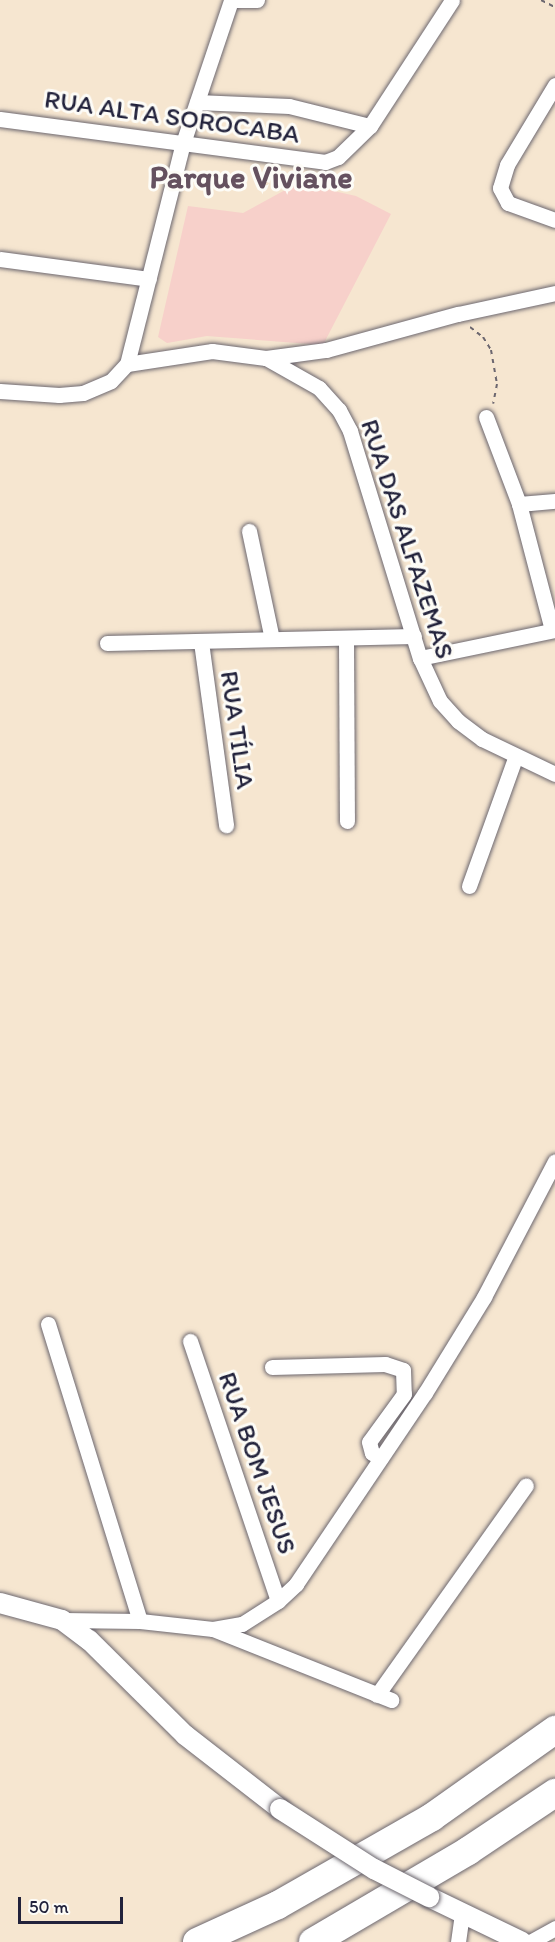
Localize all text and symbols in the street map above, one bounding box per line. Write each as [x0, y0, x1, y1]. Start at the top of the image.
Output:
street label: RUA ALTA SOROCABA [42, 84, 302, 150]
district label: Parque Viviane [150, 158, 352, 196]
street label: RUA DAS ALFAZEMAS [353, 415, 461, 663]
street label: RUA TÍLIA [213, 669, 261, 791]
street label: RUA BOM JESUS [211, 1367, 303, 1559]
scale bar [21, 1885, 126, 1923]
text: 50 m [29, 1896, 69, 1918]

